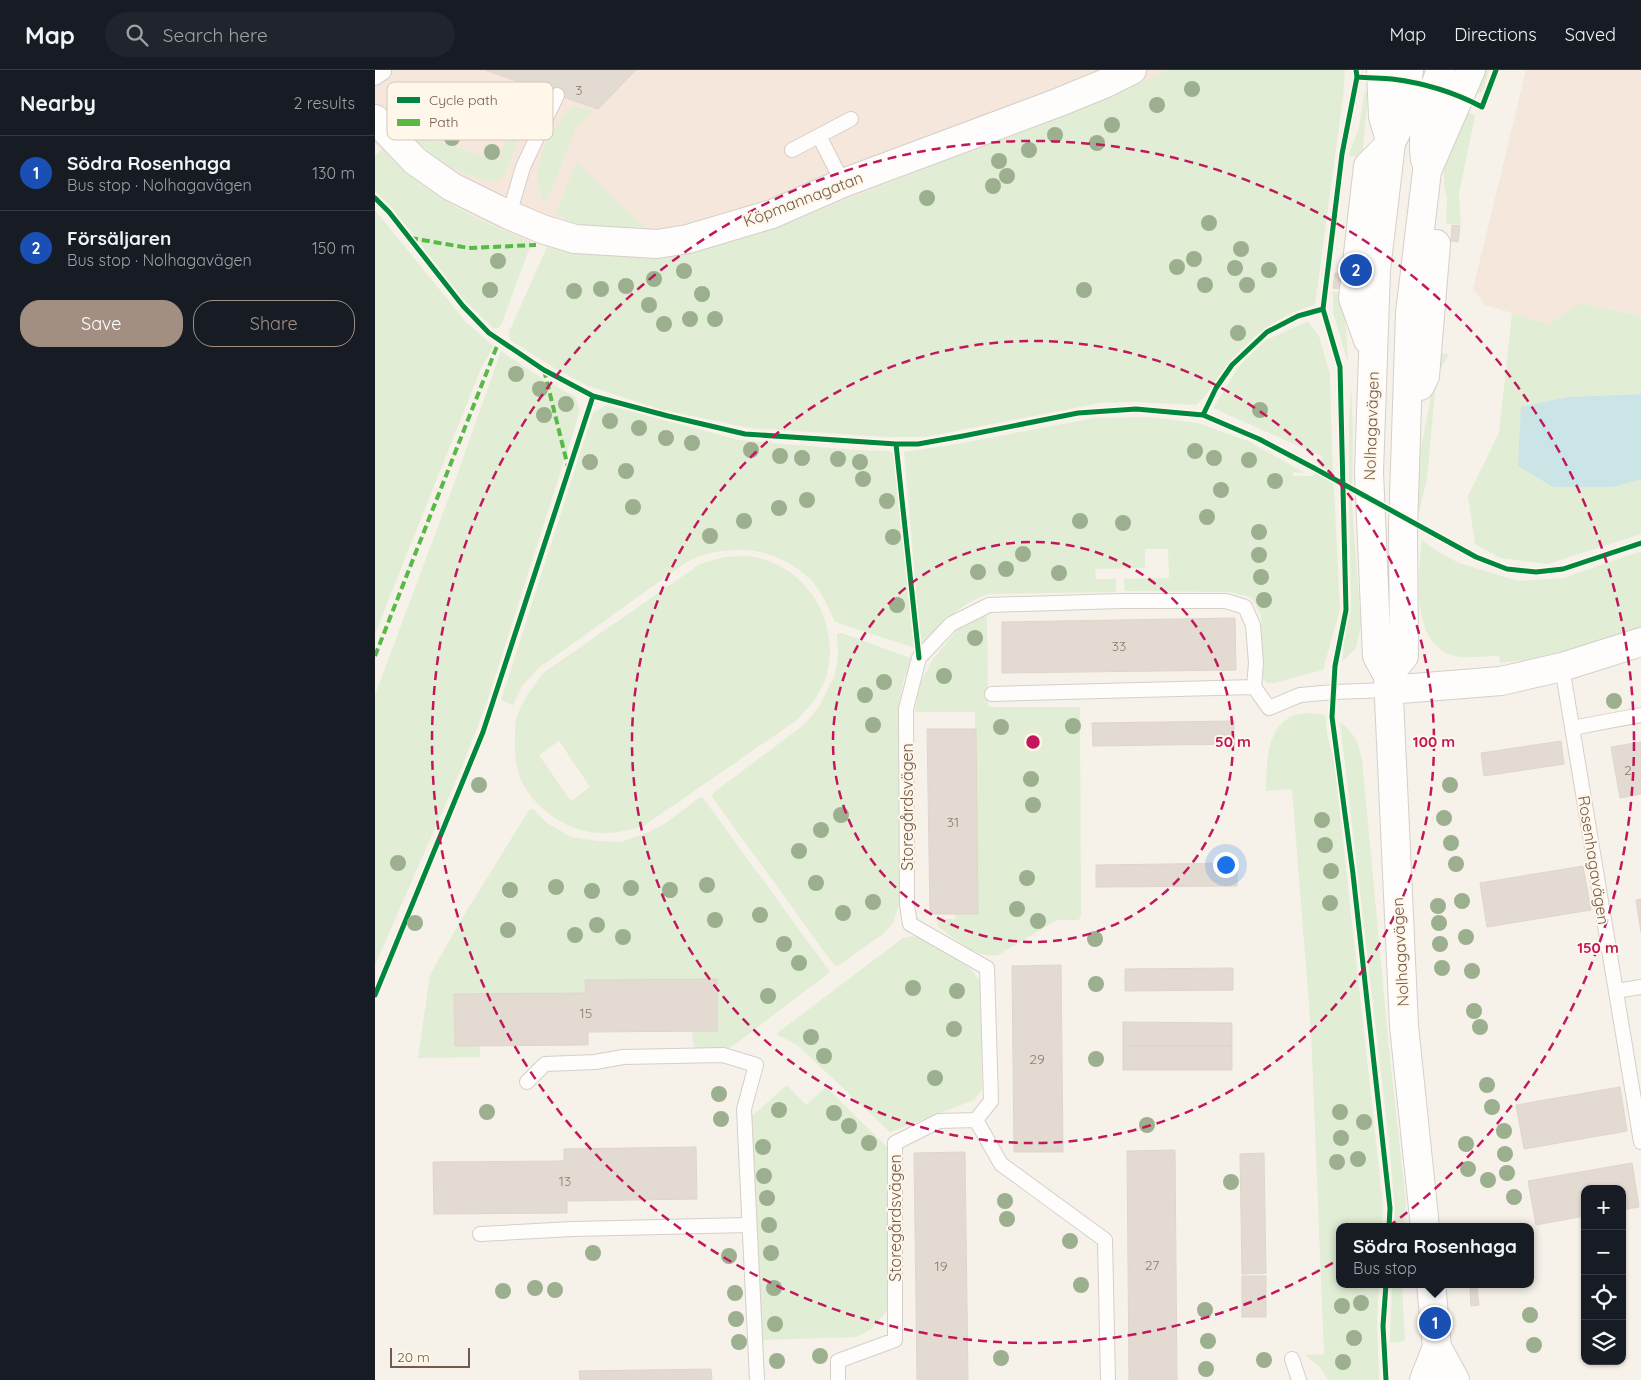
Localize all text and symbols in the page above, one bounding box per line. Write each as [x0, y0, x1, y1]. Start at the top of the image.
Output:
search box [105, 12, 455, 57]
text: Map [25, 20, 75, 50]
icon: search [123, 21, 151, 49]
text: Search here [163, 23, 268, 47]
text: Map [1389, 23, 1426, 46]
text: Directions [1454, 23, 1537, 46]
text: Saved [1565, 23, 1616, 46]
house number: 3 [575, 81, 583, 99]
legend [387, 82, 553, 140]
text: Nearby [20, 90, 96, 116]
text: Cycle path [429, 91, 498, 109]
text: 2 results [293, 93, 355, 113]
text: Path [429, 113, 458, 131]
text: Södra Rosenhaga [67, 151, 231, 175]
text: 1 [33, 163, 39, 183]
text: 130 m [312, 163, 355, 183]
street label: Köpmannagatan [740, 167, 866, 231]
text: Bus stop · Nolhagavägen [67, 175, 252, 195]
text: Försäljaren [67, 226, 171, 250]
text: 2 [31, 238, 41, 258]
text: 150 m [312, 238, 355, 258]
text: Bus stop · Nolhagavägen [67, 250, 252, 270]
pin: 2 [1340, 251, 1372, 289]
button: Save [20, 300, 183, 347]
button: Share [193, 300, 355, 347]
street label: Nolhagavägen [1359, 371, 1383, 481]
house number: 33 [1112, 637, 1126, 655]
text: 50 m [1215, 732, 1251, 751]
text: 100 m [1413, 732, 1455, 751]
centre of rings [1024, 733, 1042, 751]
street label: Storegårdsvägen [897, 743, 917, 871]
house number: 2 [1624, 761, 1632, 779]
street label: Rosenhagavägen [1574, 794, 1614, 926]
house number: 31 [947, 813, 959, 831]
your location [1213, 852, 1239, 878]
street label: Nolhagavägen [1387, 897, 1413, 1007]
text: 150 m [1577, 938, 1619, 957]
house number: 15 [580, 1004, 592, 1022]
house number: 29 [1029, 1050, 1045, 1068]
street label: Storegårdsvägen [885, 1154, 905, 1282]
house number: 13 [559, 1172, 571, 1190]
map controls [1581, 1185, 1626, 1365]
button: + [1581, 1185, 1626, 1230]
popup [1336, 1223, 1534, 1288]
button: − [1581, 1230, 1626, 1275]
text: Södra Rosenhaga [1353, 1234, 1517, 1258]
house number: 27 [1145, 1256, 1159, 1274]
house number: 19 [935, 1257, 948, 1275]
text: Bus stop [1353, 1258, 1417, 1278]
button: locate [1581, 1275, 1626, 1320]
pin: 1 [1419, 1304, 1451, 1342]
button: layers [1581, 1320, 1626, 1365]
scale bar [390, 1345, 470, 1368]
text: 20 m [397, 1348, 430, 1366]

